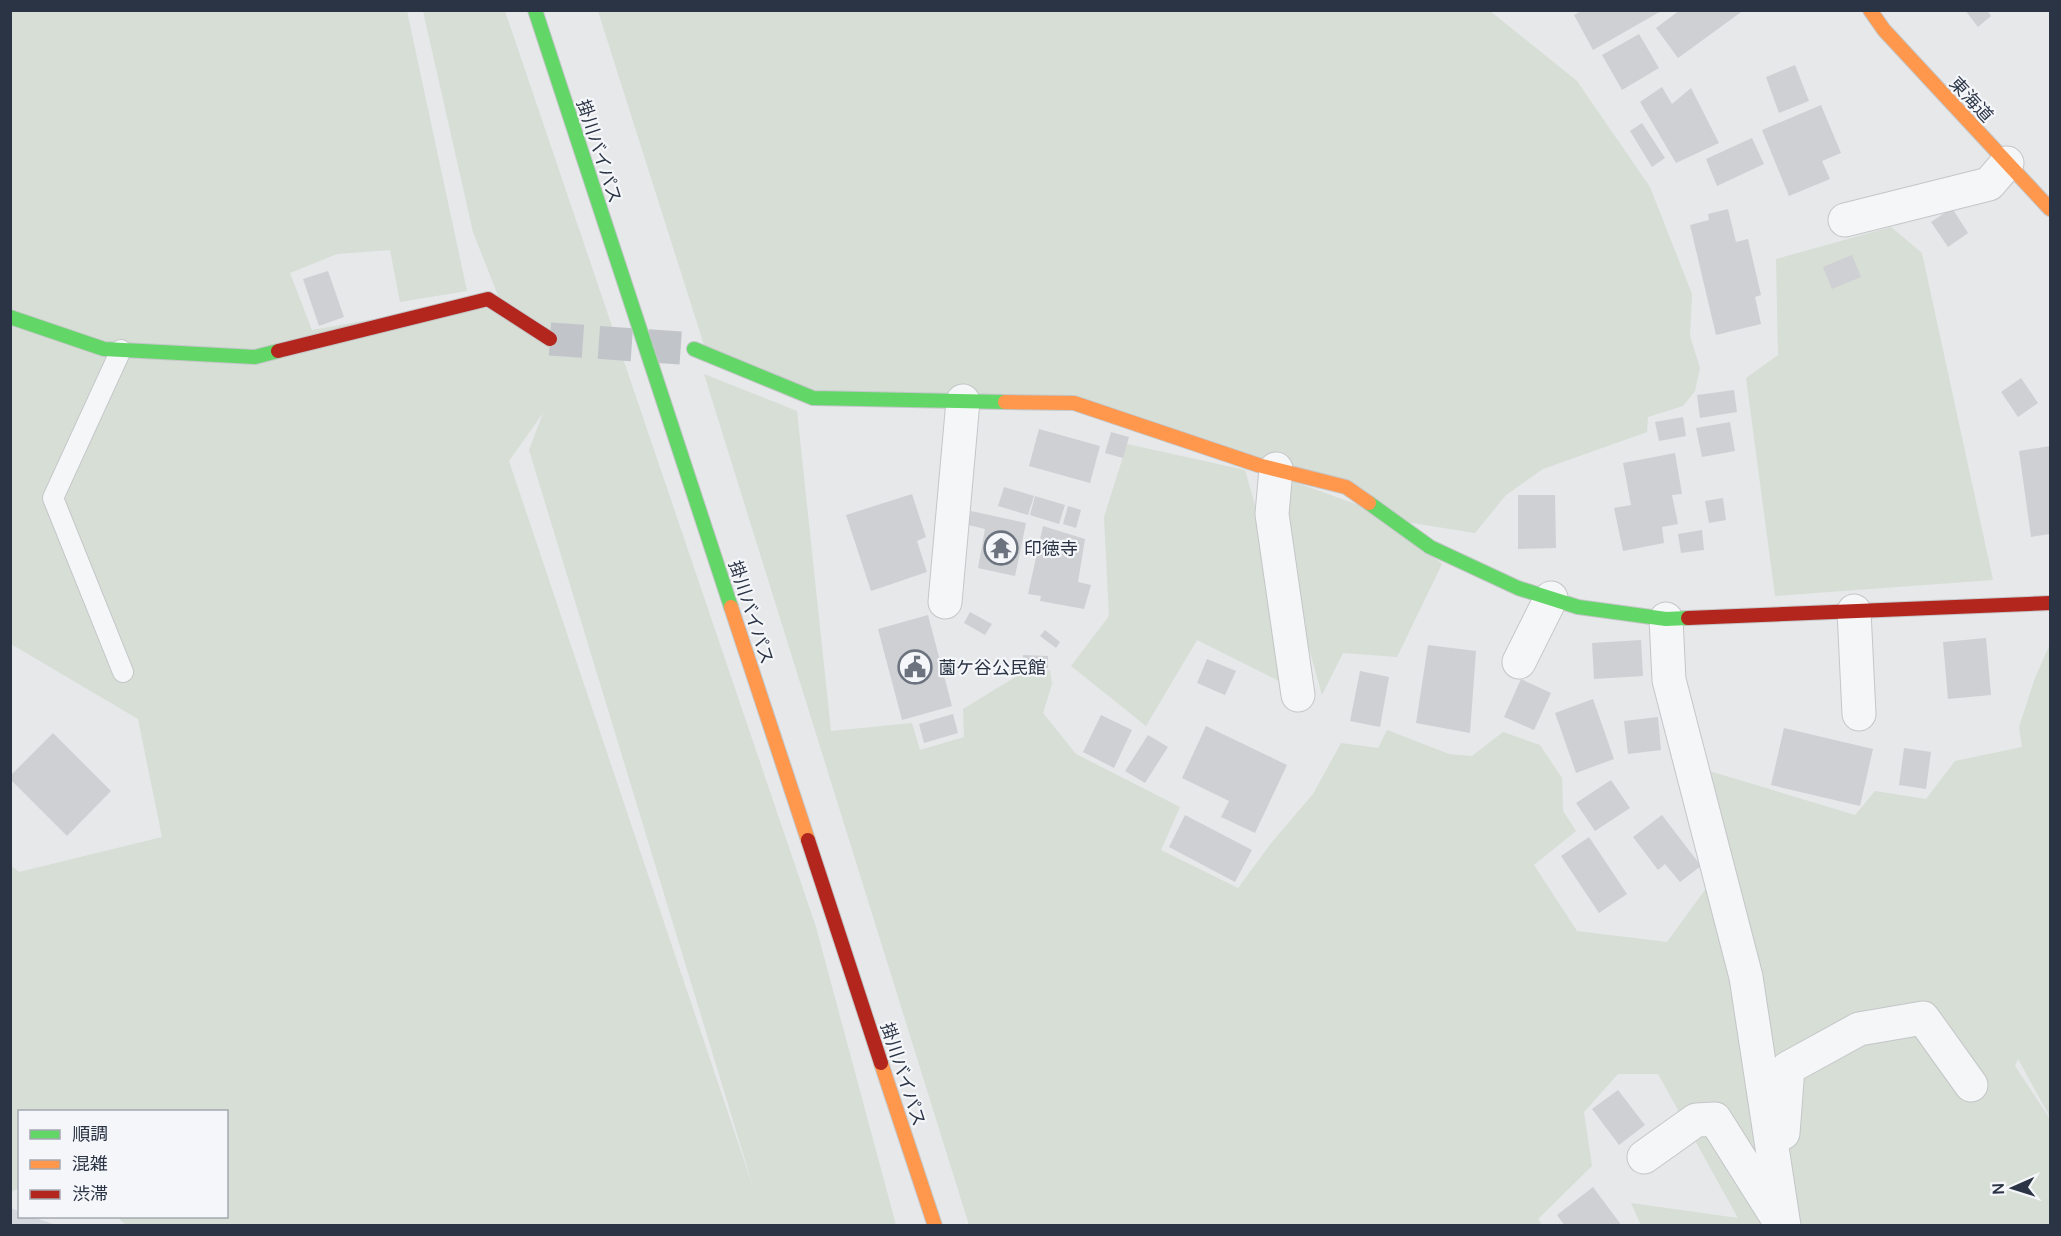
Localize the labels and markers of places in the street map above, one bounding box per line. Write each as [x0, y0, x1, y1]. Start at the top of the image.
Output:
temple icon: 印徳寺 [983, 530, 1019, 566]
place label: 印徳寺 [1024, 536, 1078, 560]
public building icon: 薗ケ谷公民館 [897, 649, 933, 685]
place label: 薗ケ谷公民館 [938, 655, 1046, 679]

